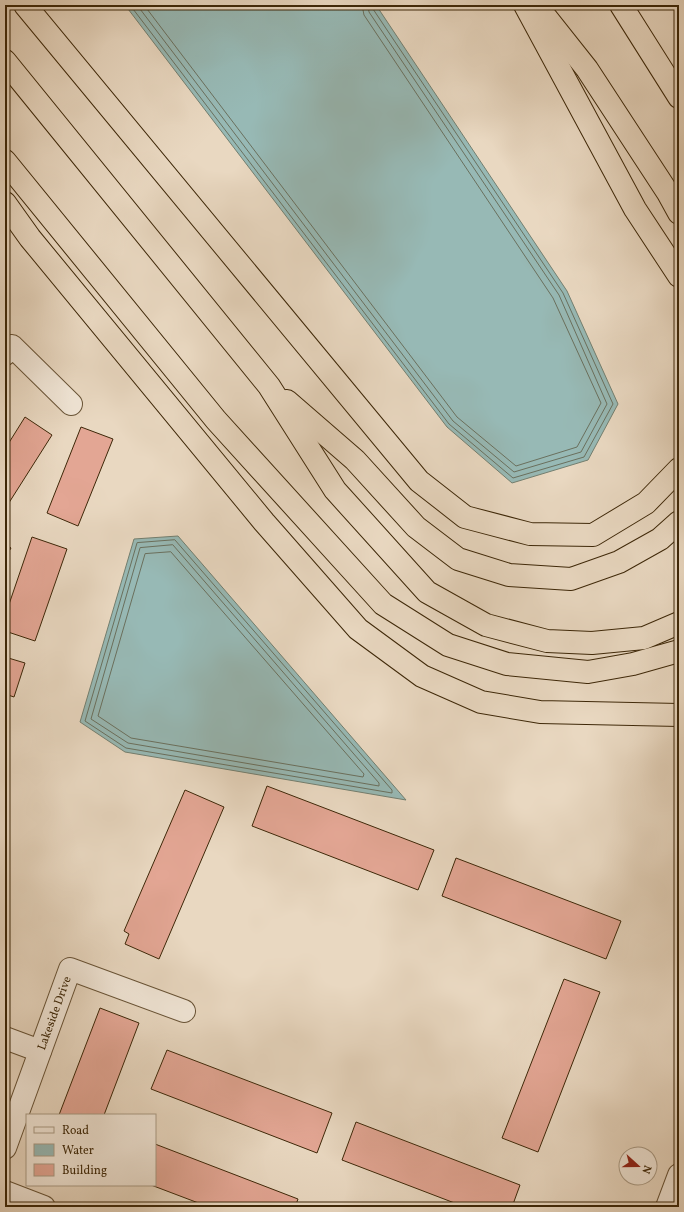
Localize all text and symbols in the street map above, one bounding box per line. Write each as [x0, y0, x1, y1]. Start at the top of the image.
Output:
street label: Lakeside Drive [34, 974, 76, 1053]
legend [26, 1114, 156, 1186]
text: Road [62, 1123, 89, 1139]
text: Water [62, 1143, 94, 1159]
north arrow [618, 1146, 658, 1186]
text: Building [62, 1163, 107, 1179]
text: N [638, 1163, 654, 1175]

